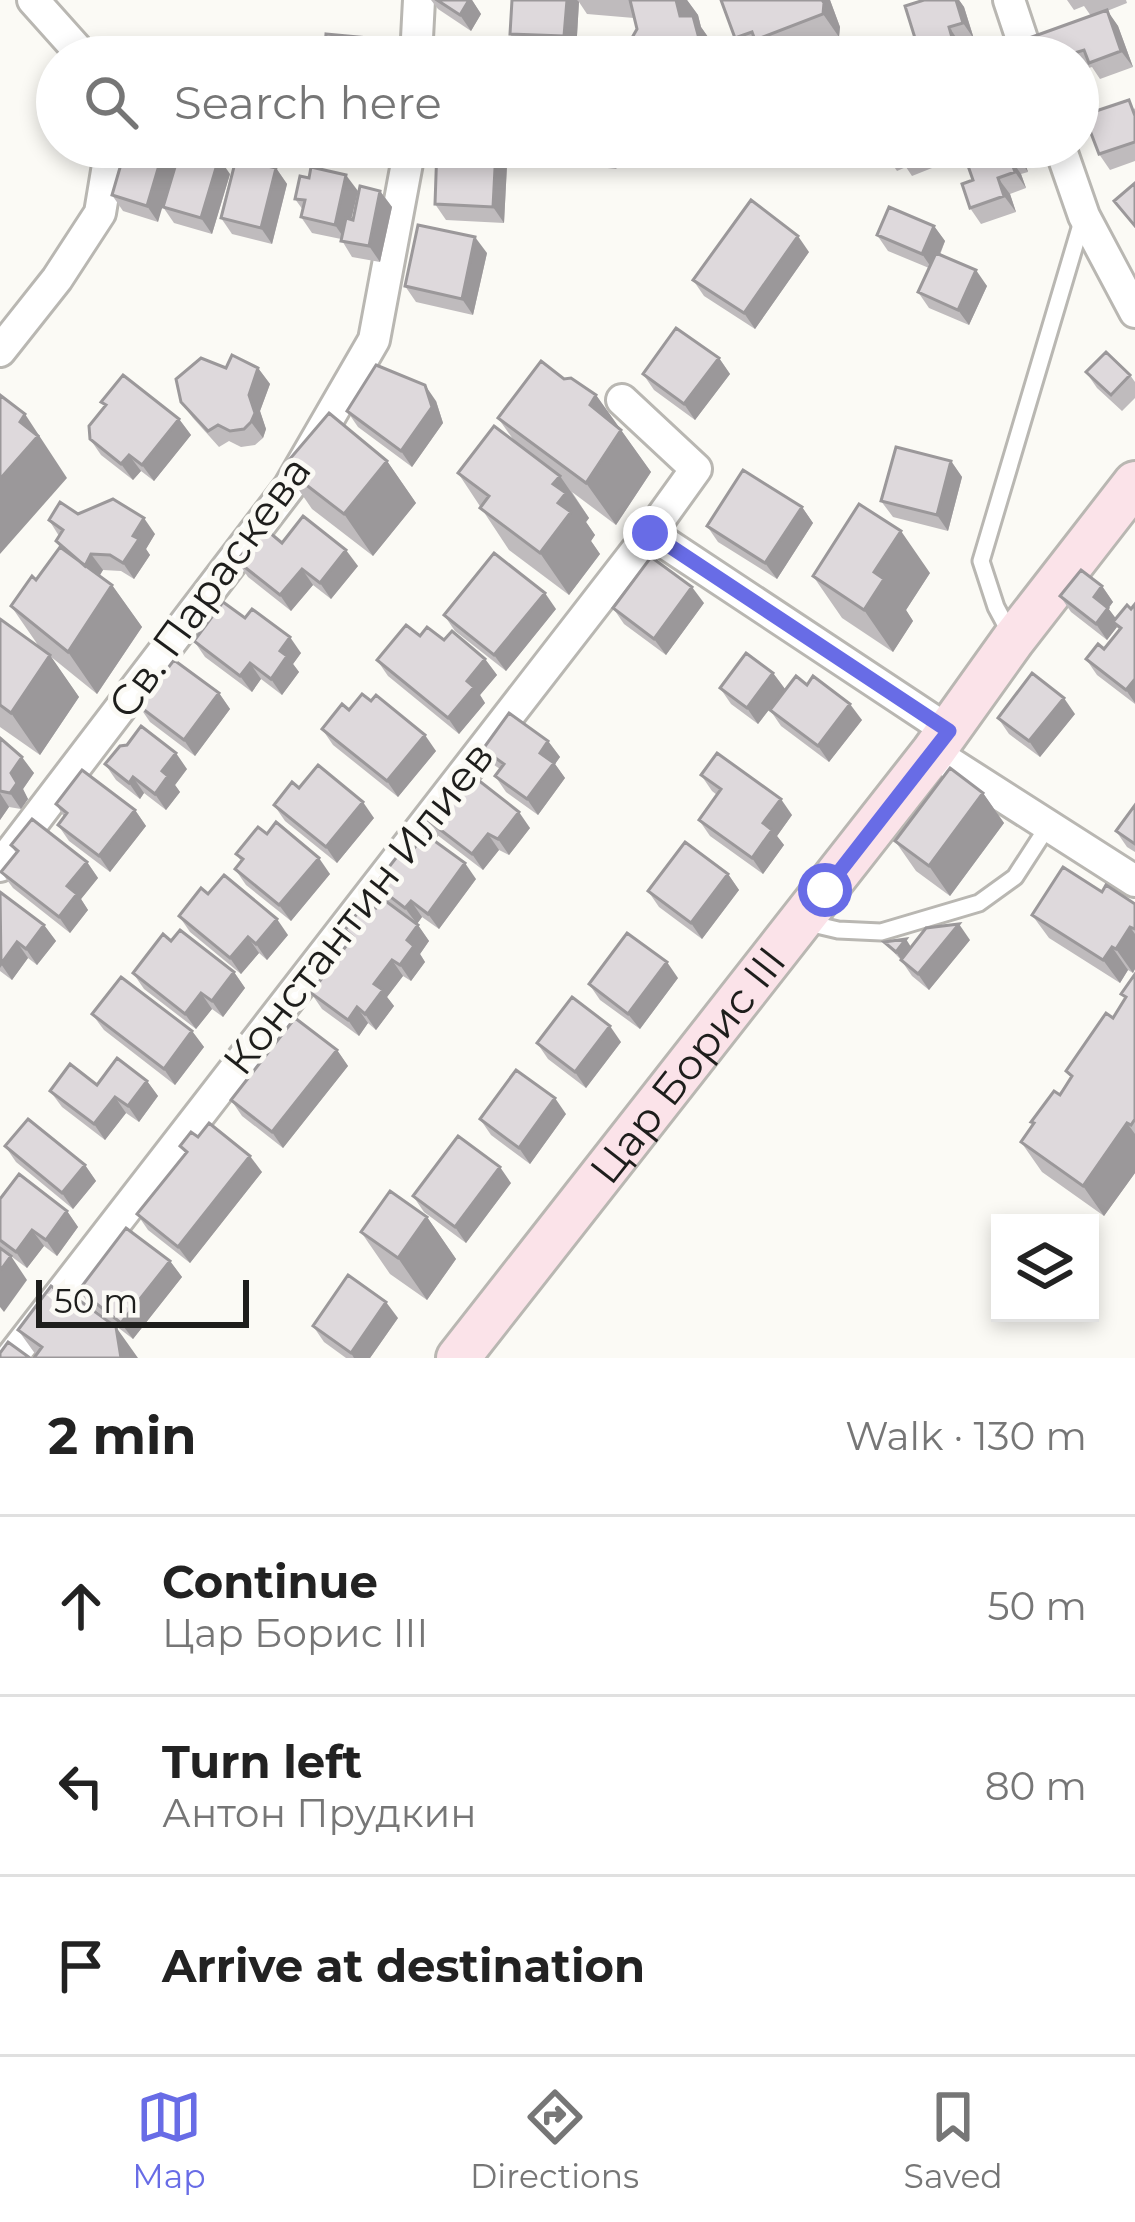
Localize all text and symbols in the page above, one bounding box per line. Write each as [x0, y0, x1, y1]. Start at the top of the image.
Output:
search box [36, 36, 1099, 168]
icon: search [78, 69, 144, 135]
text: Search here [174, 75, 442, 130]
street label: Св. Параскева [97, 446, 321, 728]
route end [623, 506, 677, 560]
street label: Константин Илиев [212, 731, 504, 1085]
route start [798, 863, 852, 917]
street label: Цар Борис III [579, 936, 796, 1194]
map controls [991, 1214, 1099, 1322]
button: layers [991, 1214, 1099, 1322]
scale bar [36, 1274, 249, 1327]
text: 50 m [54, 1281, 138, 1321]
text: 2 min [48, 1405, 197, 1467]
text: Walk · 130 m [845, 1412, 1087, 1460]
text: Continue [162, 1554, 378, 1609]
icon: ahead [48, 1573, 114, 1639]
text: 50 m [988, 1582, 1087, 1630]
text: Цар Борис III [162, 1609, 428, 1657]
text: Turn left [162, 1734, 362, 1789]
icon: left [48, 1753, 114, 1819]
text: 80 m [985, 1762, 1087, 1810]
text: Антон Прудкин [162, 1789, 477, 1837]
icon: arrive [48, 1933, 114, 1999]
text: Arrive at destination [162, 1938, 645, 1993]
tab: Map [132, 2084, 206, 2196]
tab: Directions [470, 2084, 639, 2196]
tab: Saved [904, 2084, 1003, 2196]

